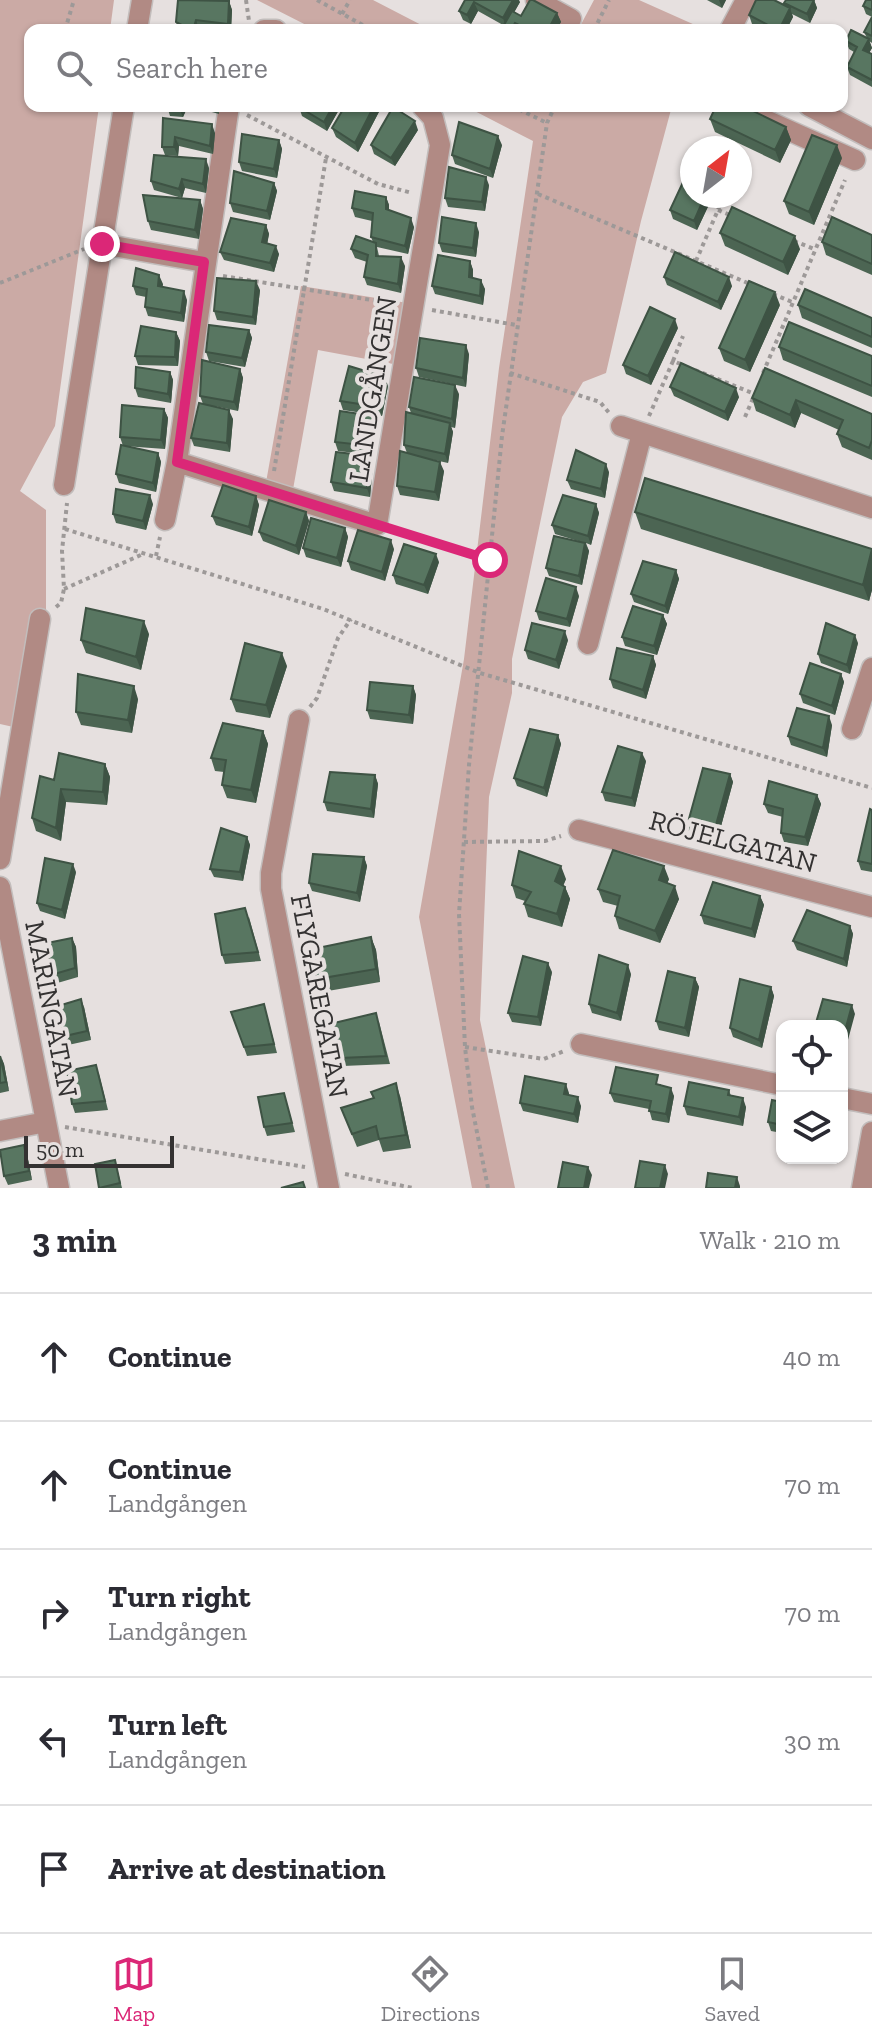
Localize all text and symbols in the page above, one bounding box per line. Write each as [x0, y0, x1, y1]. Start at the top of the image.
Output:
search box [24, 24, 848, 112]
icon: search [52, 46, 96, 90]
text: Search here [116, 50, 268, 86]
north arrow [680, 136, 752, 208]
route end [84, 226, 120, 262]
street label: LANDGÅNGEN [342, 294, 403, 484]
route start [472, 542, 508, 578]
street label: RÖJELGATAN [646, 803, 820, 880]
street label: FLYGAREGATAN [284, 891, 355, 1101]
street label: MARINGATAN [18, 918, 85, 1100]
map controls [776, 1020, 848, 1164]
button: locate [776, 1020, 848, 1092]
button: layers [776, 1092, 848, 1164]
scale bar [24, 1132, 174, 1168]
text: 50 m [36, 1136, 84, 1163]
text: 3 min [32, 1220, 117, 1261]
text: Walk · 210 m [700, 1224, 840, 1256]
icon: ahead [32, 1335, 76, 1379]
text: Continue [108, 1339, 232, 1375]
text: 40 m [783, 1341, 840, 1373]
text: Continue [108, 1451, 232, 1487]
icon: ahead [32, 1463, 76, 1507]
text: 70 m [784, 1469, 840, 1501]
text: Landgången [108, 1487, 247, 1519]
text: Turn right [108, 1579, 250, 1615]
icon: right [32, 1591, 76, 1635]
text: 70 m [784, 1597, 840, 1629]
text: Landgången [108, 1615, 247, 1647]
text: Turn left [108, 1707, 227, 1743]
icon: left [32, 1719, 76, 1763]
text: 30 m [784, 1725, 840, 1757]
text: Landgången [108, 1743, 247, 1775]
icon: arrive [32, 1847, 76, 1891]
text: Arrive at destination [108, 1851, 385, 1887]
tab: Map [112, 1952, 156, 2027]
tab: Directions [381, 1952, 480, 2027]
tab: Saved [705, 1952, 760, 2027]

